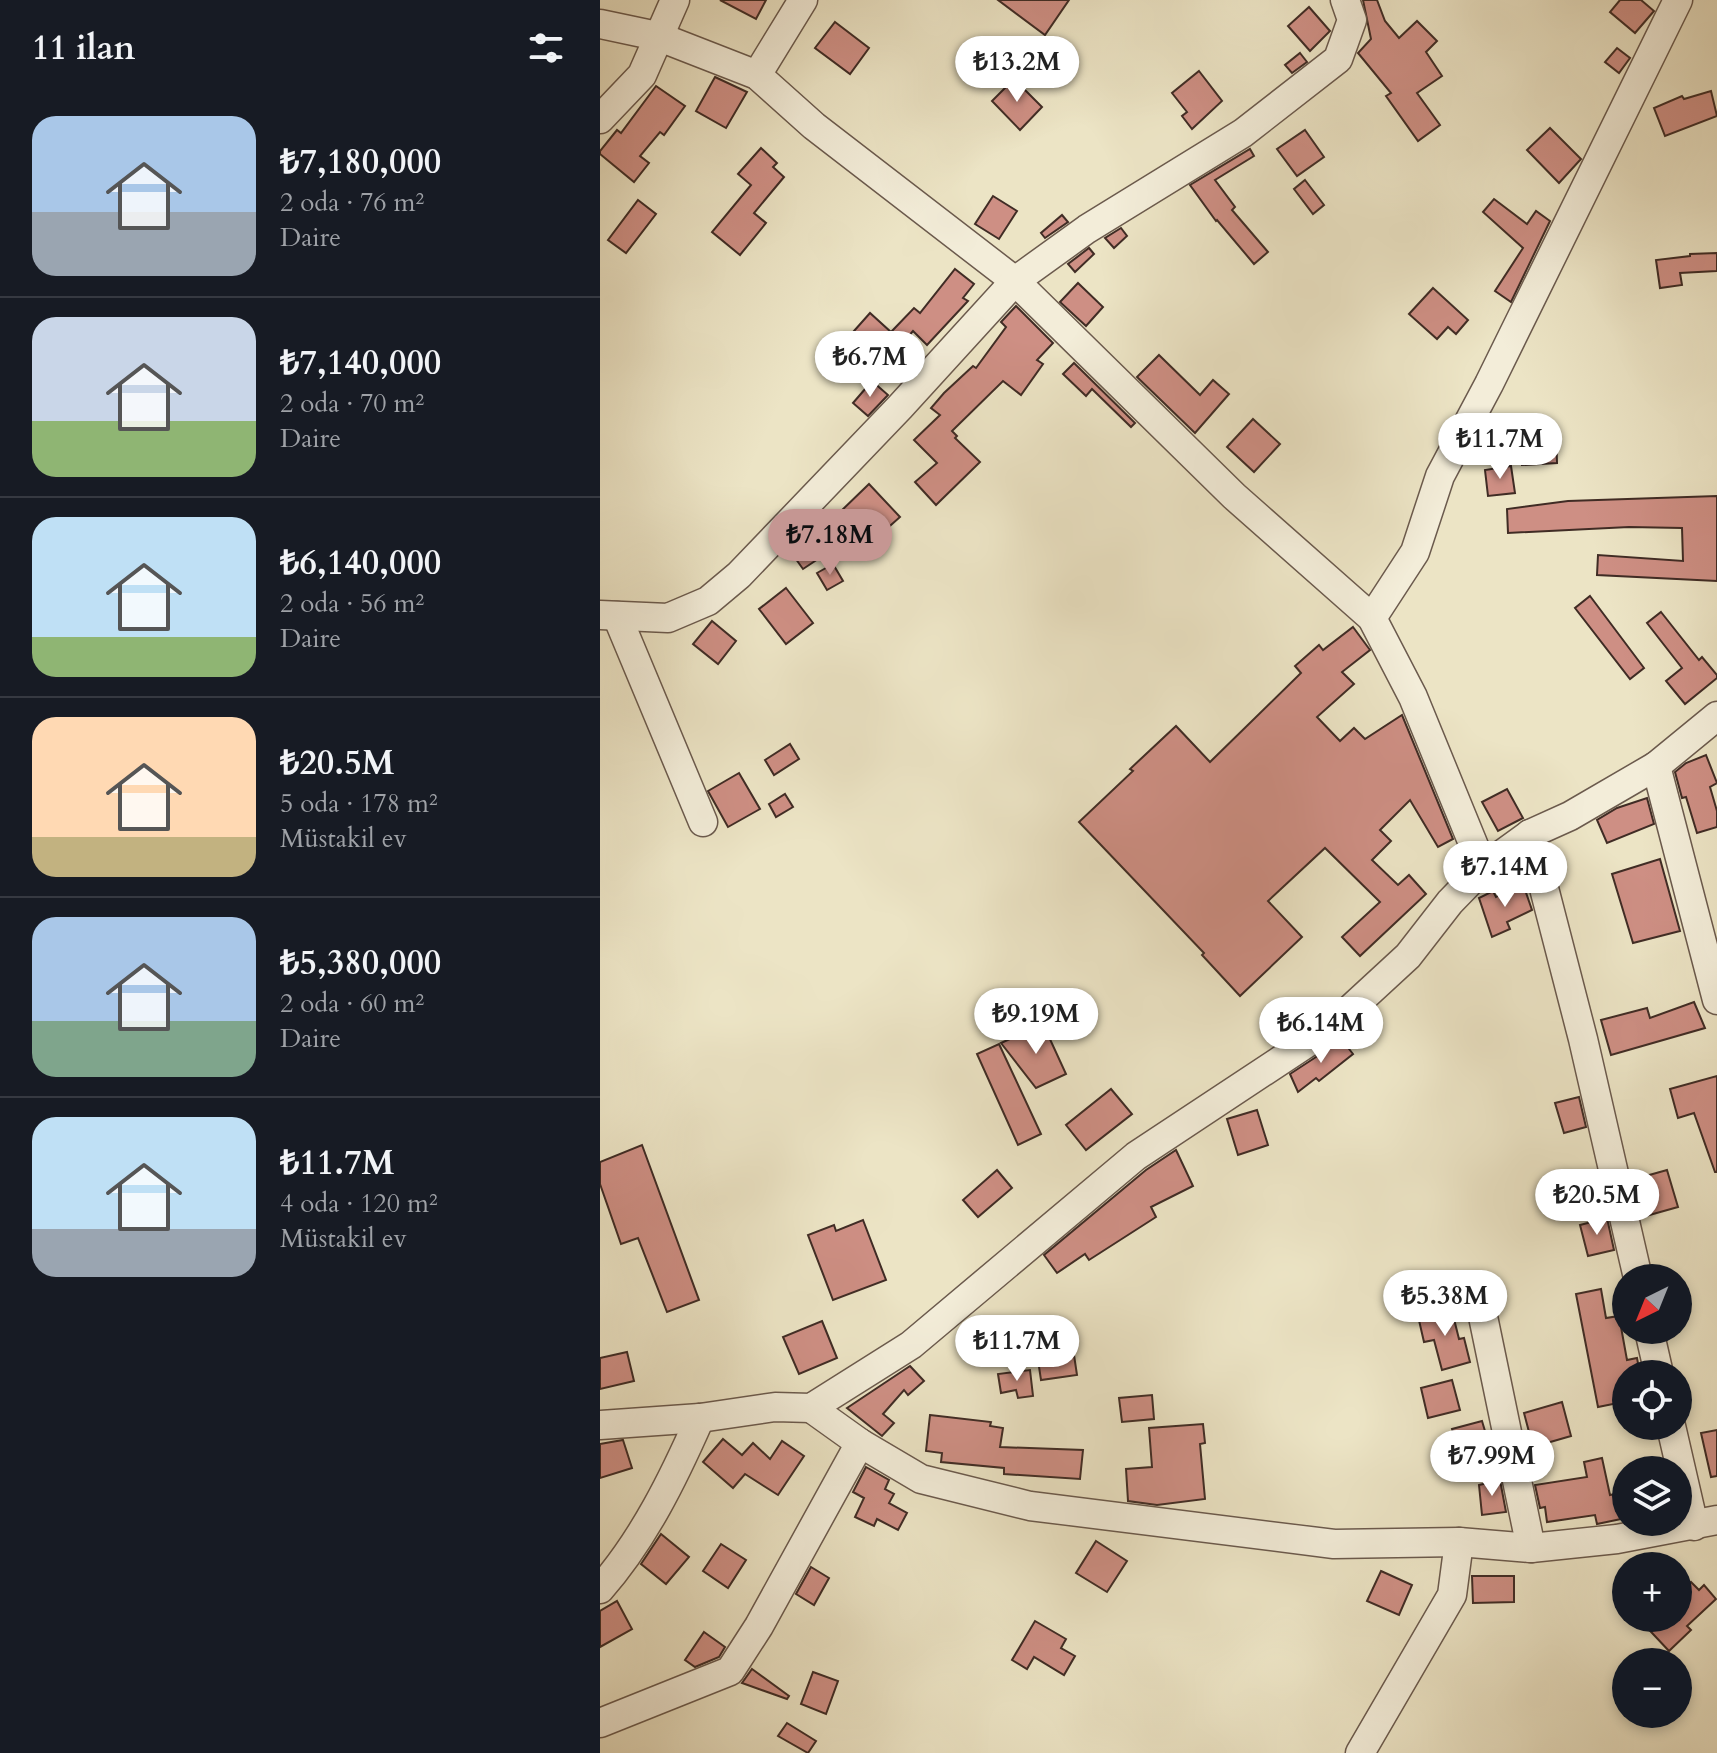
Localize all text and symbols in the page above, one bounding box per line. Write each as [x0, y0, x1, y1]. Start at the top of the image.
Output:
text: 11 ilan [32, 25, 135, 71]
icon: filters [524, 26, 568, 70]
pin: ₺13.2M [952, 36, 1082, 104]
text: ₺13.2M [973, 44, 1061, 79]
text: ₺7,180,000 [280, 139, 441, 185]
icon: home [96, 148, 192, 244]
text: 2 oda · 76 m² [280, 185, 424, 220]
text: Daire [280, 220, 341, 255]
pin: ₺6.7M [814, 331, 926, 399]
text: ₺6.7M [833, 339, 907, 374]
text: ₺7,140,000 [280, 340, 441, 386]
icon: home [96, 349, 192, 445]
text: 2 oda · 70 m² [280, 386, 424, 421]
pin: ₺11.7M [1435, 413, 1565, 481]
text: Daire [280, 421, 341, 456]
text: ₺11.7M [1456, 421, 1544, 456]
pin: ₺7.18M [765, 509, 895, 577]
text: ₺7.18M [786, 517, 874, 552]
text: ₺6,140,000 [280, 540, 441, 586]
icon: home [96, 549, 192, 645]
text: 2 oda · 56 m² [280, 586, 424, 621]
text: Daire [280, 621, 341, 656]
text: ₺20.5M [280, 740, 395, 786]
icon: home [96, 749, 192, 845]
text: 5 oda · 178 m² [280, 786, 438, 821]
text: Müstakil ev [280, 821, 407, 856]
pin: ₺7.14M [1440, 841, 1570, 909]
text: ₺7.14M [1461, 849, 1549, 884]
text: ₺5,380,000 [280, 940, 441, 986]
icon: home [96, 949, 192, 1045]
text: 2 oda · 60 m² [280, 986, 424, 1021]
pin: ₺9.19M [971, 988, 1101, 1056]
text: ₺9.19M [992, 996, 1080, 1031]
pin: ₺6.14M [1256, 997, 1386, 1065]
text: ₺6.14M [1277, 1005, 1365, 1040]
text: Daire [280, 1021, 341, 1056]
text: ₺11.7M [280, 1140, 395, 1186]
icon: home [96, 1149, 192, 1245]
pin: ₺20.5M [1532, 1169, 1662, 1237]
text: ₺20.5M [1553, 1177, 1641, 1212]
text: 4 oda · 120 m² [280, 1186, 438, 1221]
text: Müstakil ev [280, 1221, 407, 1256]
north arrow [1612, 1264, 1692, 1344]
map controls [1612, 1264, 1692, 1728]
pin: ₺5.38M [1380, 1270, 1510, 1338]
text: ₺5.38M [1401, 1278, 1489, 1313]
pin: ₺11.7M [952, 1315, 1082, 1383]
text: ₺11.7M [973, 1323, 1061, 1358]
button: locate [1612, 1360, 1692, 1440]
pin: ₺7.99M [1427, 1430, 1557, 1498]
text: ₺7.99M [1448, 1438, 1536, 1473]
button: layers [1612, 1456, 1692, 1536]
button: + [1612, 1552, 1692, 1632]
button: − [1612, 1648, 1692, 1728]

